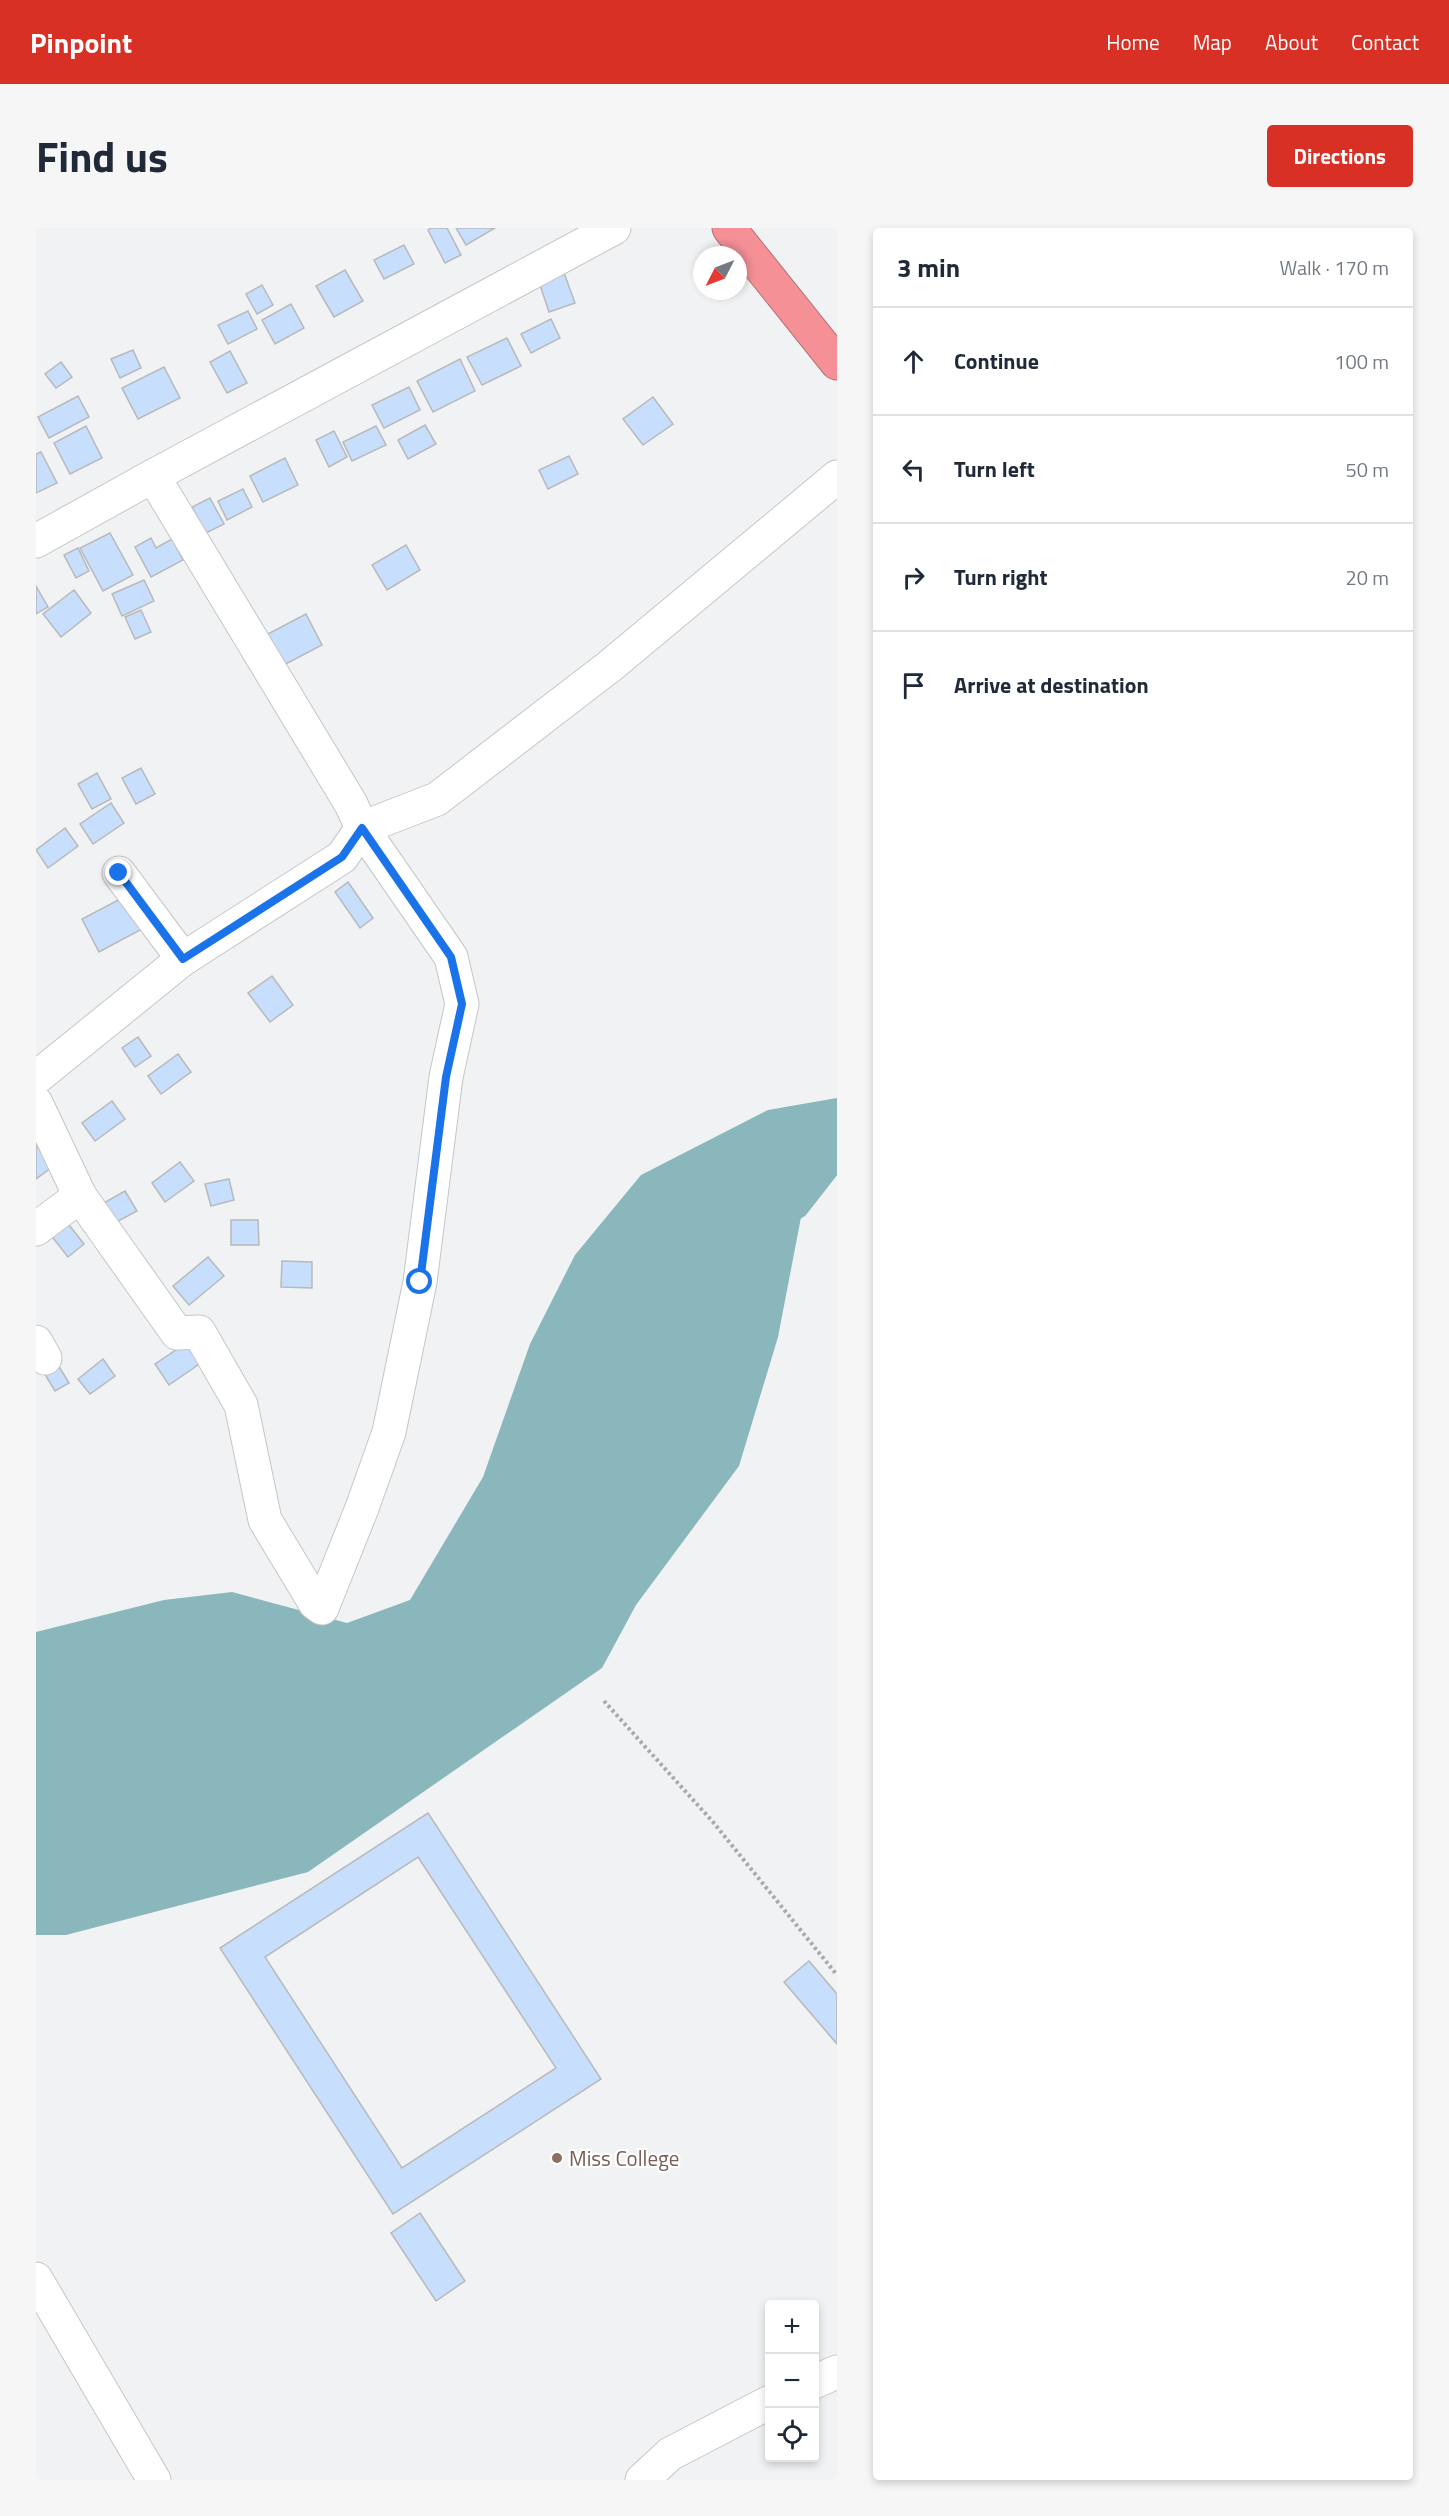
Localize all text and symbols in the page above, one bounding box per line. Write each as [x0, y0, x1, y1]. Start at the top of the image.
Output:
text: Pinpoint [30, 21, 132, 64]
text: Home [1106, 26, 1160, 58]
text: Map [1193, 26, 1232, 58]
text: About [1265, 26, 1318, 58]
text: Contact [1351, 26, 1419, 58]
text: Find us [36, 124, 168, 188]
button: Directions [1267, 125, 1413, 187]
north arrow [693, 246, 747, 300]
text: 3 min [897, 248, 960, 287]
text: Walk · 170 m [1280, 252, 1389, 283]
text: Continue [954, 344, 1039, 378]
icon: ahead [897, 345, 930, 378]
text: 100 m [1334, 346, 1389, 377]
text: Turn left [954, 452, 1035, 486]
icon: left [897, 453, 930, 486]
text: 50 m [1345, 454, 1389, 485]
text: Turn right [954, 560, 1048, 594]
icon: right [897, 561, 930, 594]
text: 20 m [1345, 562, 1389, 593]
text: Arrive at destination [954, 668, 1149, 702]
icon: arrive [897, 669, 930, 702]
route end [105, 859, 131, 885]
route start [406, 1268, 432, 1294]
place label: Miss College [569, 2142, 679, 2174]
marker: Miss College [550, 2151, 564, 2165]
map controls [765, 2300, 819, 2462]
button: + [765, 2300, 819, 2354]
button: − [765, 2354, 819, 2408]
button: locate [765, 2408, 819, 2462]

